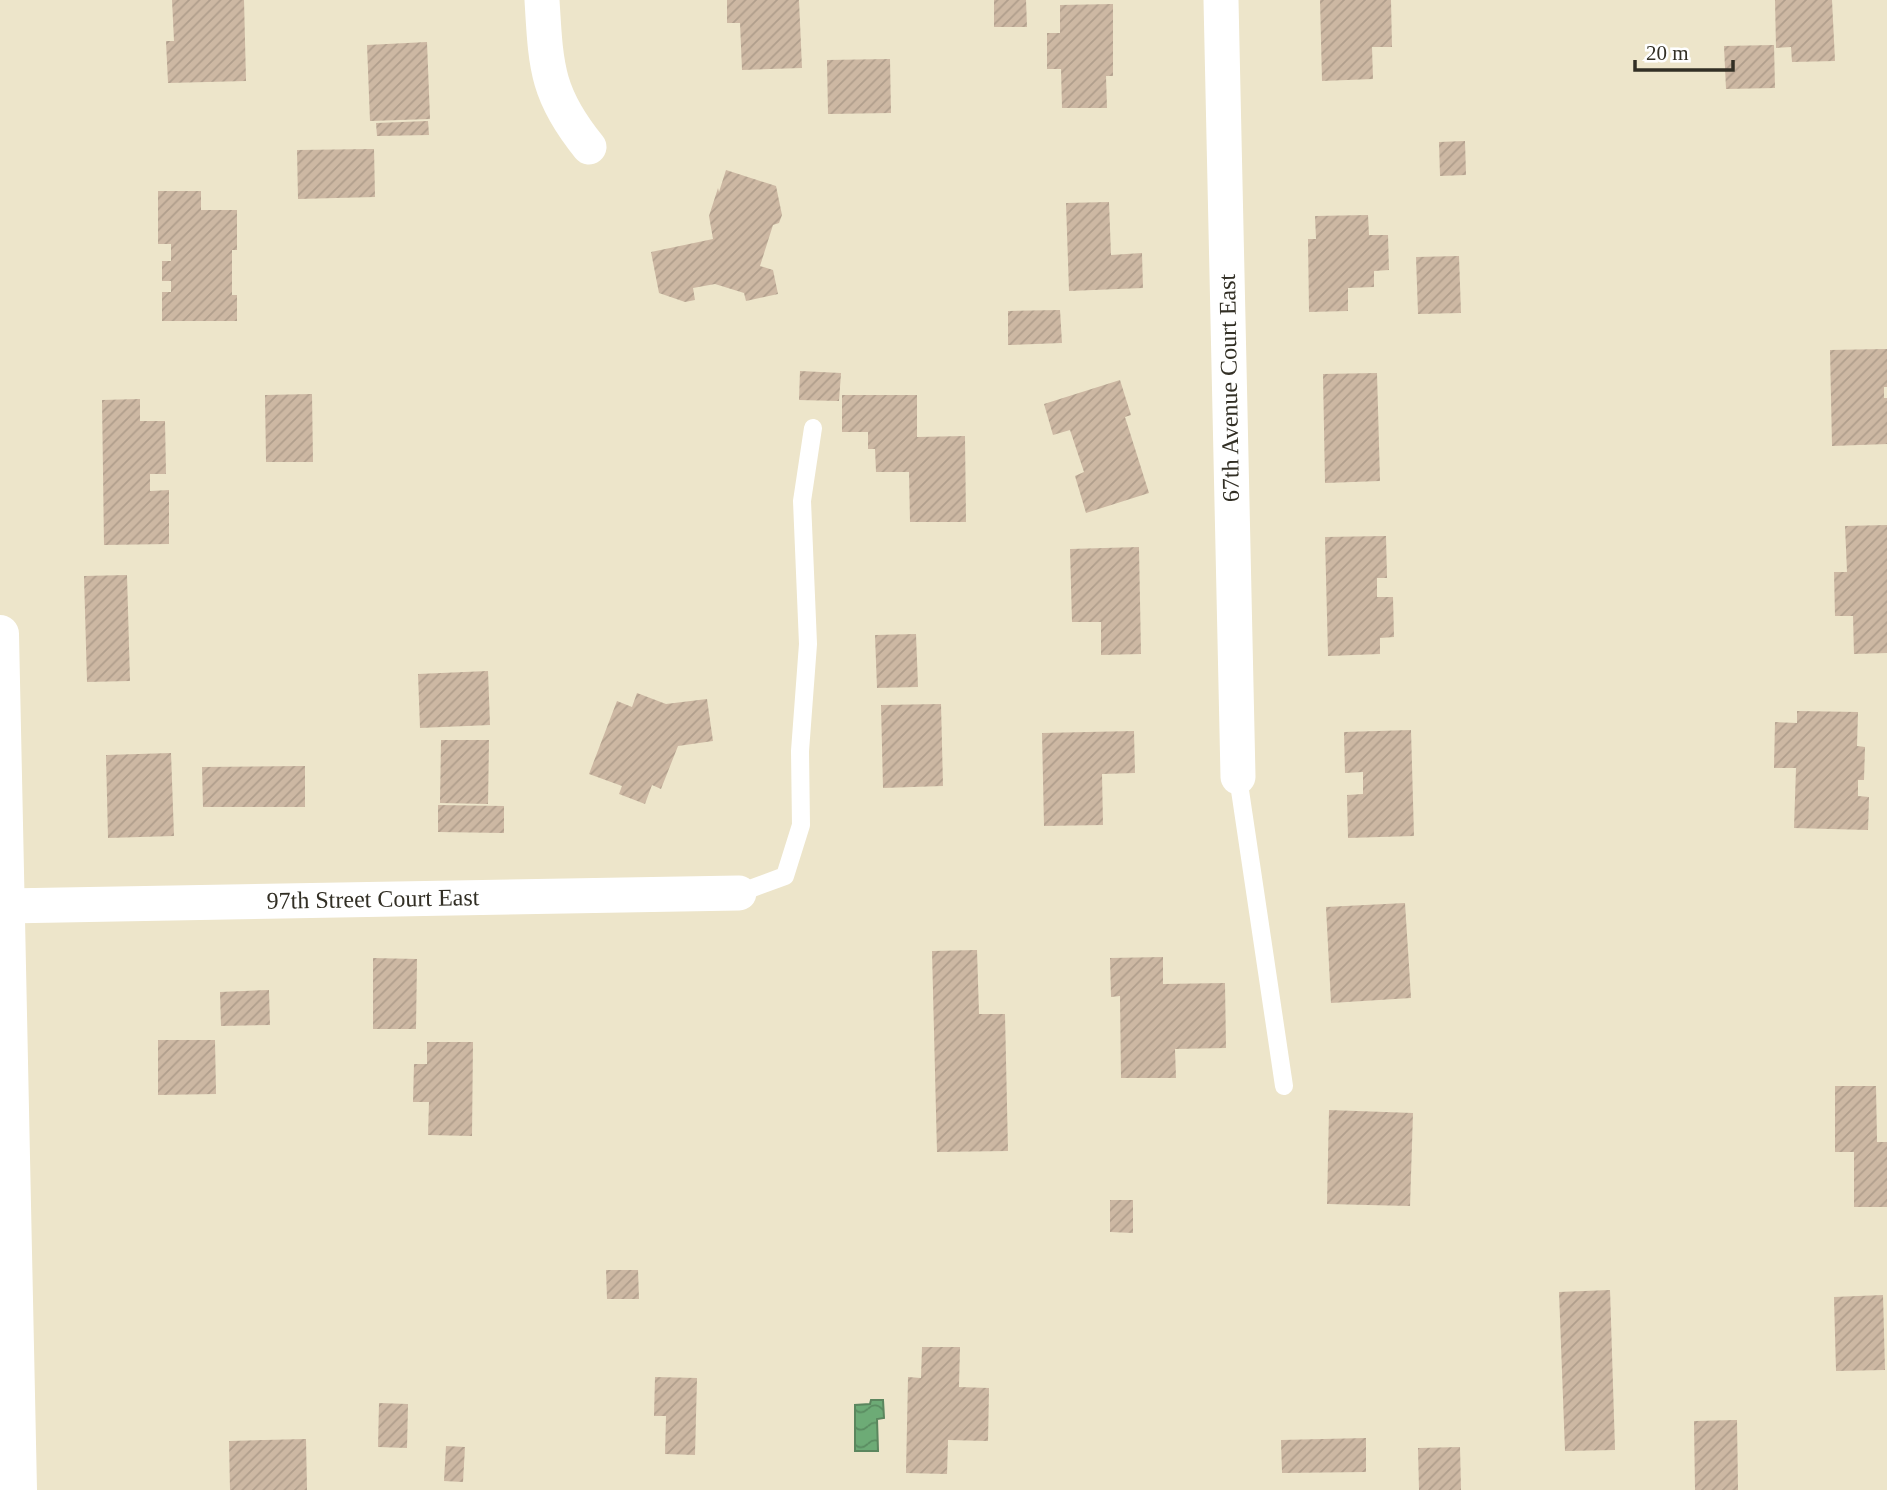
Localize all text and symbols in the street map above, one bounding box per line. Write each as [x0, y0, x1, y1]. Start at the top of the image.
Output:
scale bar [1635, 28, 1733, 72]
text: 20 m [1646, 41, 1689, 65]
street label: 67th Avenue Court East [1214, 273, 1244, 502]
street label: 97th Street Court East [266, 884, 480, 914]

